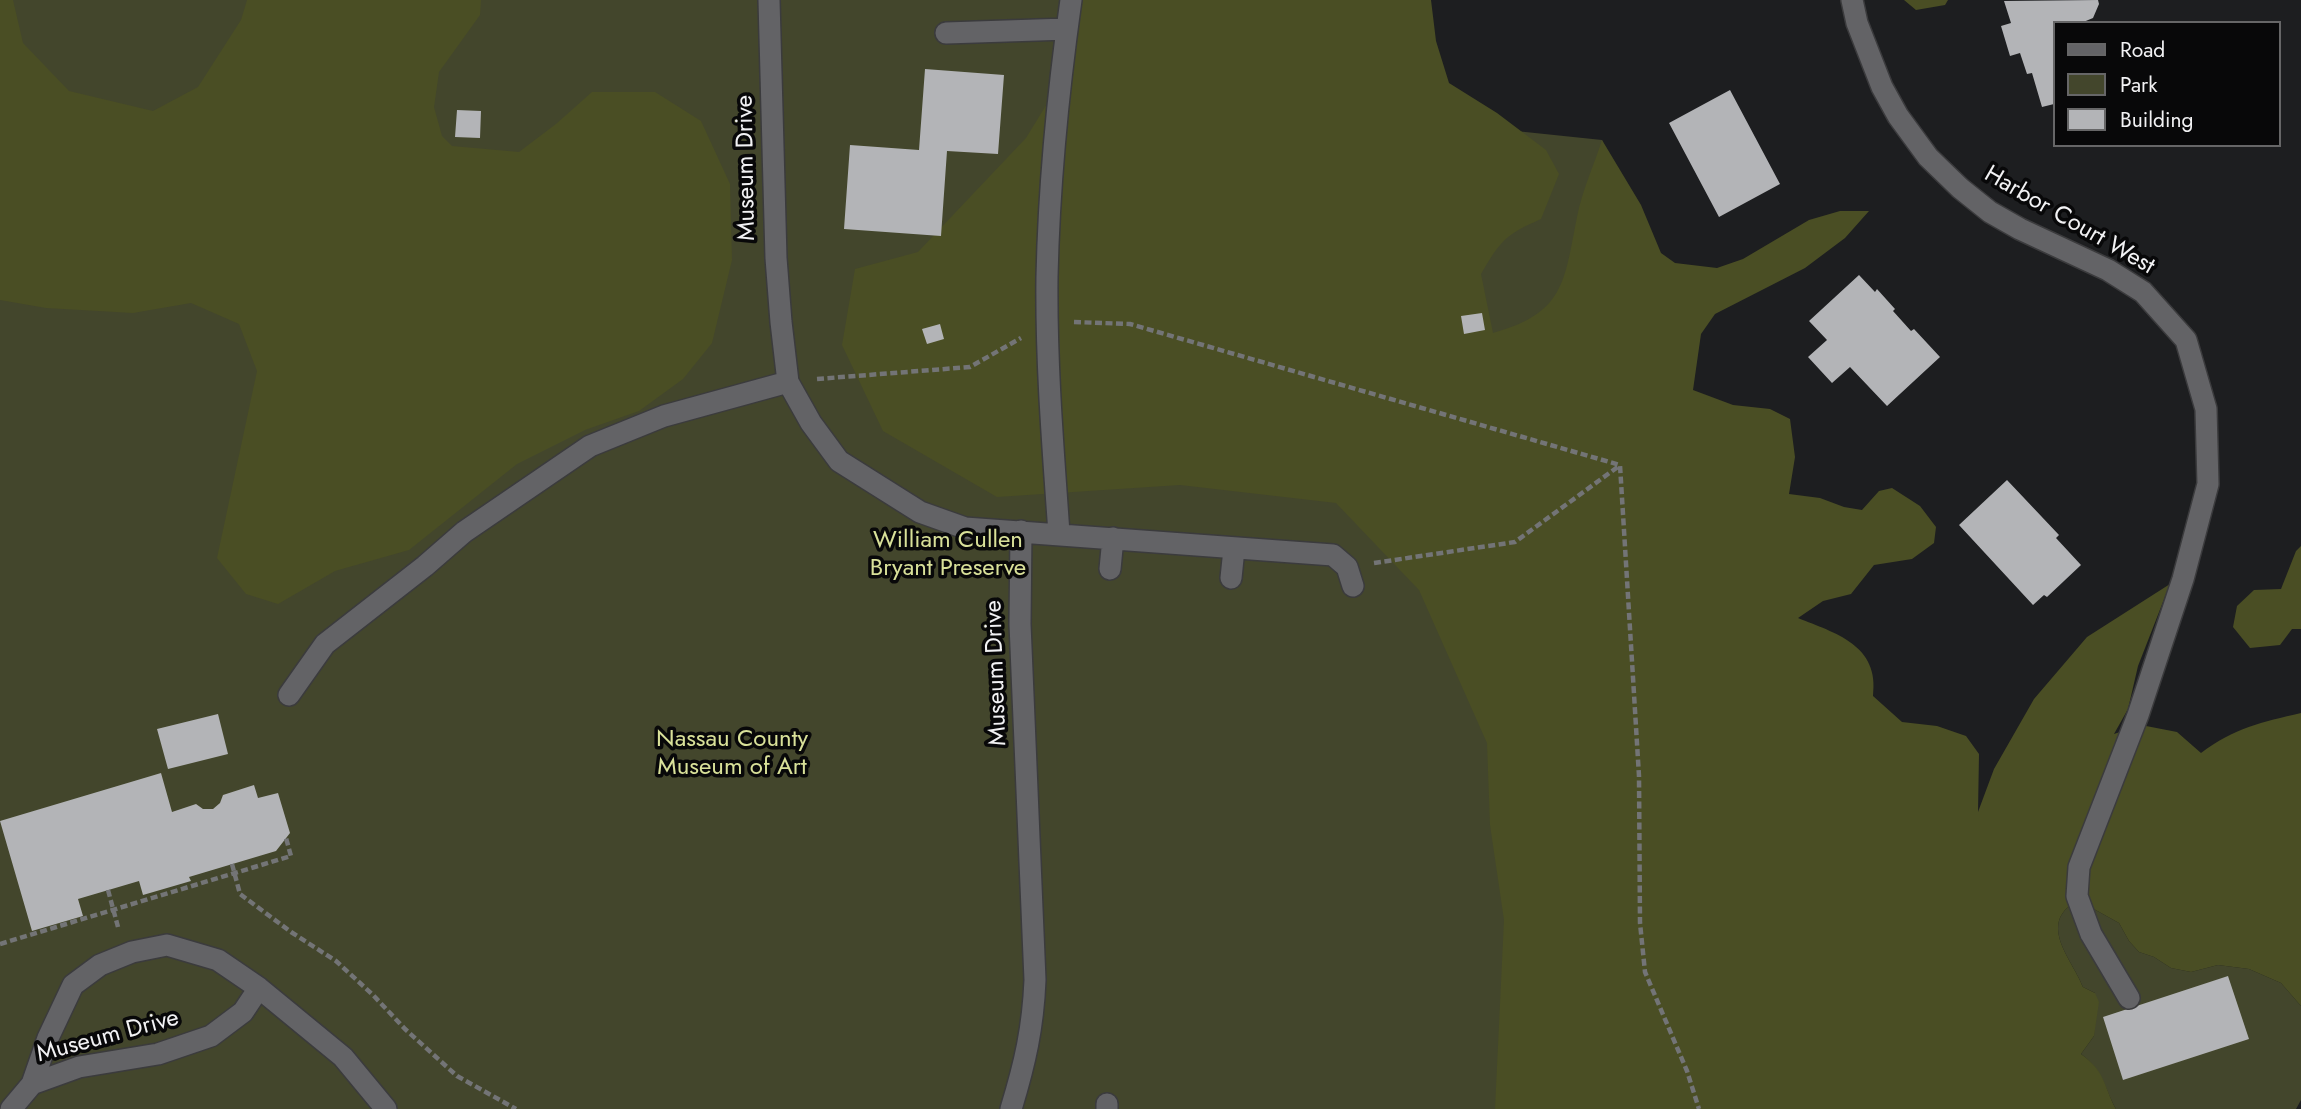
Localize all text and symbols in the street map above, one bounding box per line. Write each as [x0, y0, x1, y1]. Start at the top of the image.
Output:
legend [2052, 21, 2280, 147]
text: Road [2120, 35, 2165, 65]
text: Park [2120, 70, 2157, 100]
street label: Museum Drive [731, 95, 763, 241]
text: Building [2120, 105, 2193, 135]
street label: Harbor Court West [1979, 160, 2159, 282]
park label: William Cullen Bryant Preserve [870, 527, 1026, 583]
street label: Museum Drive [980, 600, 1014, 746]
park label: Nassau County Museum of Art [656, 726, 808, 782]
street label: Museum Drive [34, 1004, 182, 1070]

